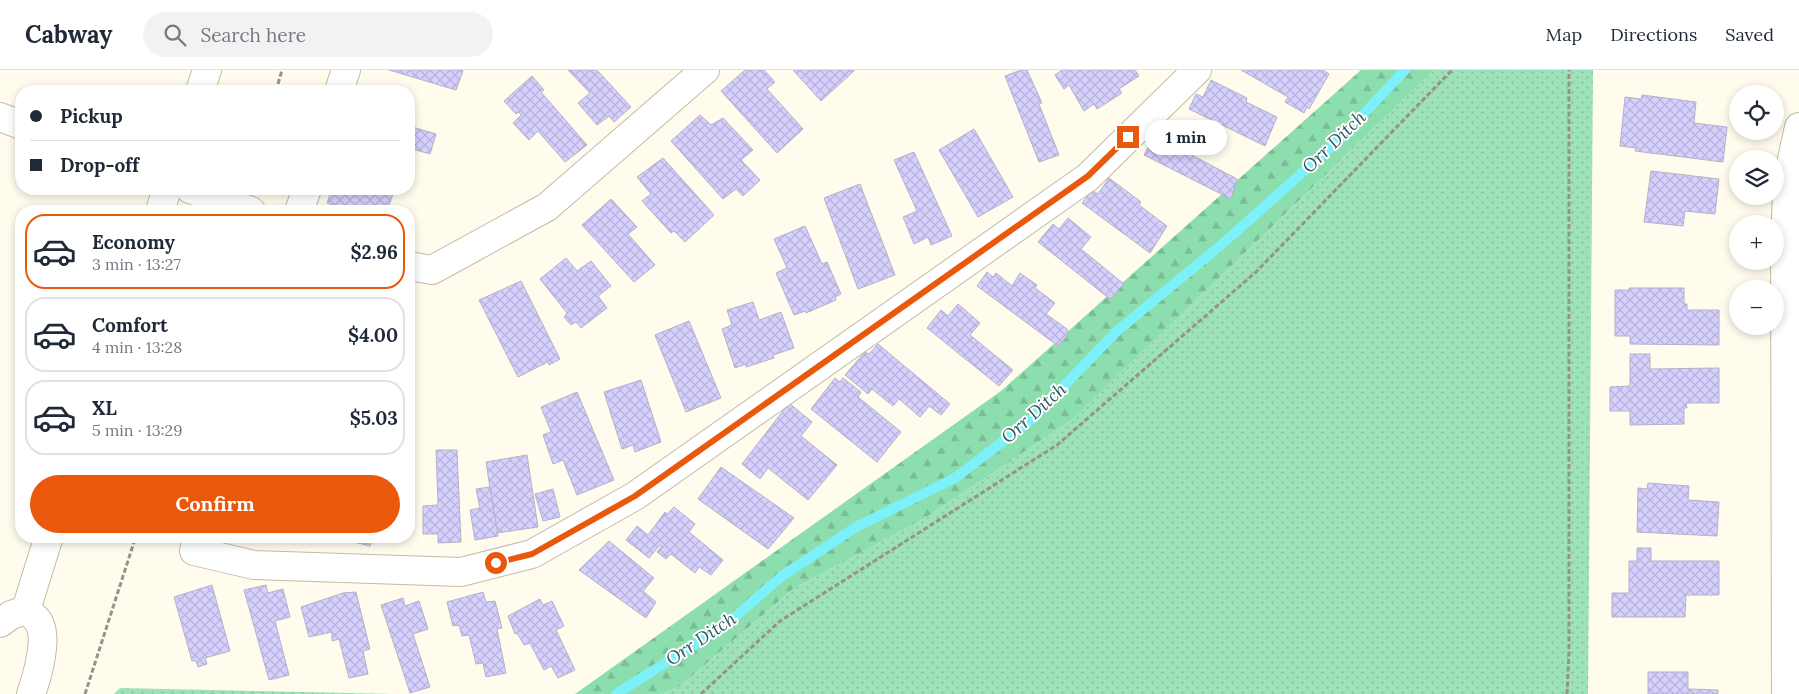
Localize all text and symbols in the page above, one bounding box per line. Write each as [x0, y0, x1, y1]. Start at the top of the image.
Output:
search box [143, 12, 493, 57]
text: Cabway [25, 19, 113, 50]
icon: search [161, 21, 189, 49]
text: Search here [201, 23, 306, 47]
text: Map [1546, 23, 1582, 46]
text: Directions [1610, 23, 1697, 46]
text: Saved [1725, 23, 1774, 46]
map controls [1729, 85, 1784, 335]
button: locate [1729, 85, 1784, 140]
text: Pickup [60, 104, 123, 128]
water label: Orr Ditch [1297, 105, 1371, 178]
callout: 1 min [1146, 120, 1228, 154]
route end [1117, 126, 1139, 148]
text: 1 min [1166, 127, 1206, 147]
button: layers [1729, 150, 1784, 205]
text: Drop-off [60, 153, 139, 177]
button: + [1729, 215, 1784, 270]
icon: car [32, 229, 77, 274]
text: Economy [92, 230, 175, 254]
text: $2.96 [350, 240, 398, 264]
text: 3 min · 13:27 [92, 254, 181, 274]
button: − [1729, 280, 1784, 335]
icon: car [32, 312, 77, 357]
text: Comfort [92, 313, 168, 337]
text: $4.00 [348, 323, 398, 347]
text: 4 min · 13:28 [92, 337, 182, 357]
water label: Orr Ditch [996, 377, 1072, 448]
icon: car [32, 395, 77, 440]
text: XL [92, 396, 117, 420]
text: $5.03 [350, 406, 398, 430]
text: 5 min · 13:29 [92, 420, 182, 440]
button: Confirm [30, 475, 400, 533]
route start [485, 552, 507, 574]
water label: Orr Ditch [661, 606, 741, 670]

